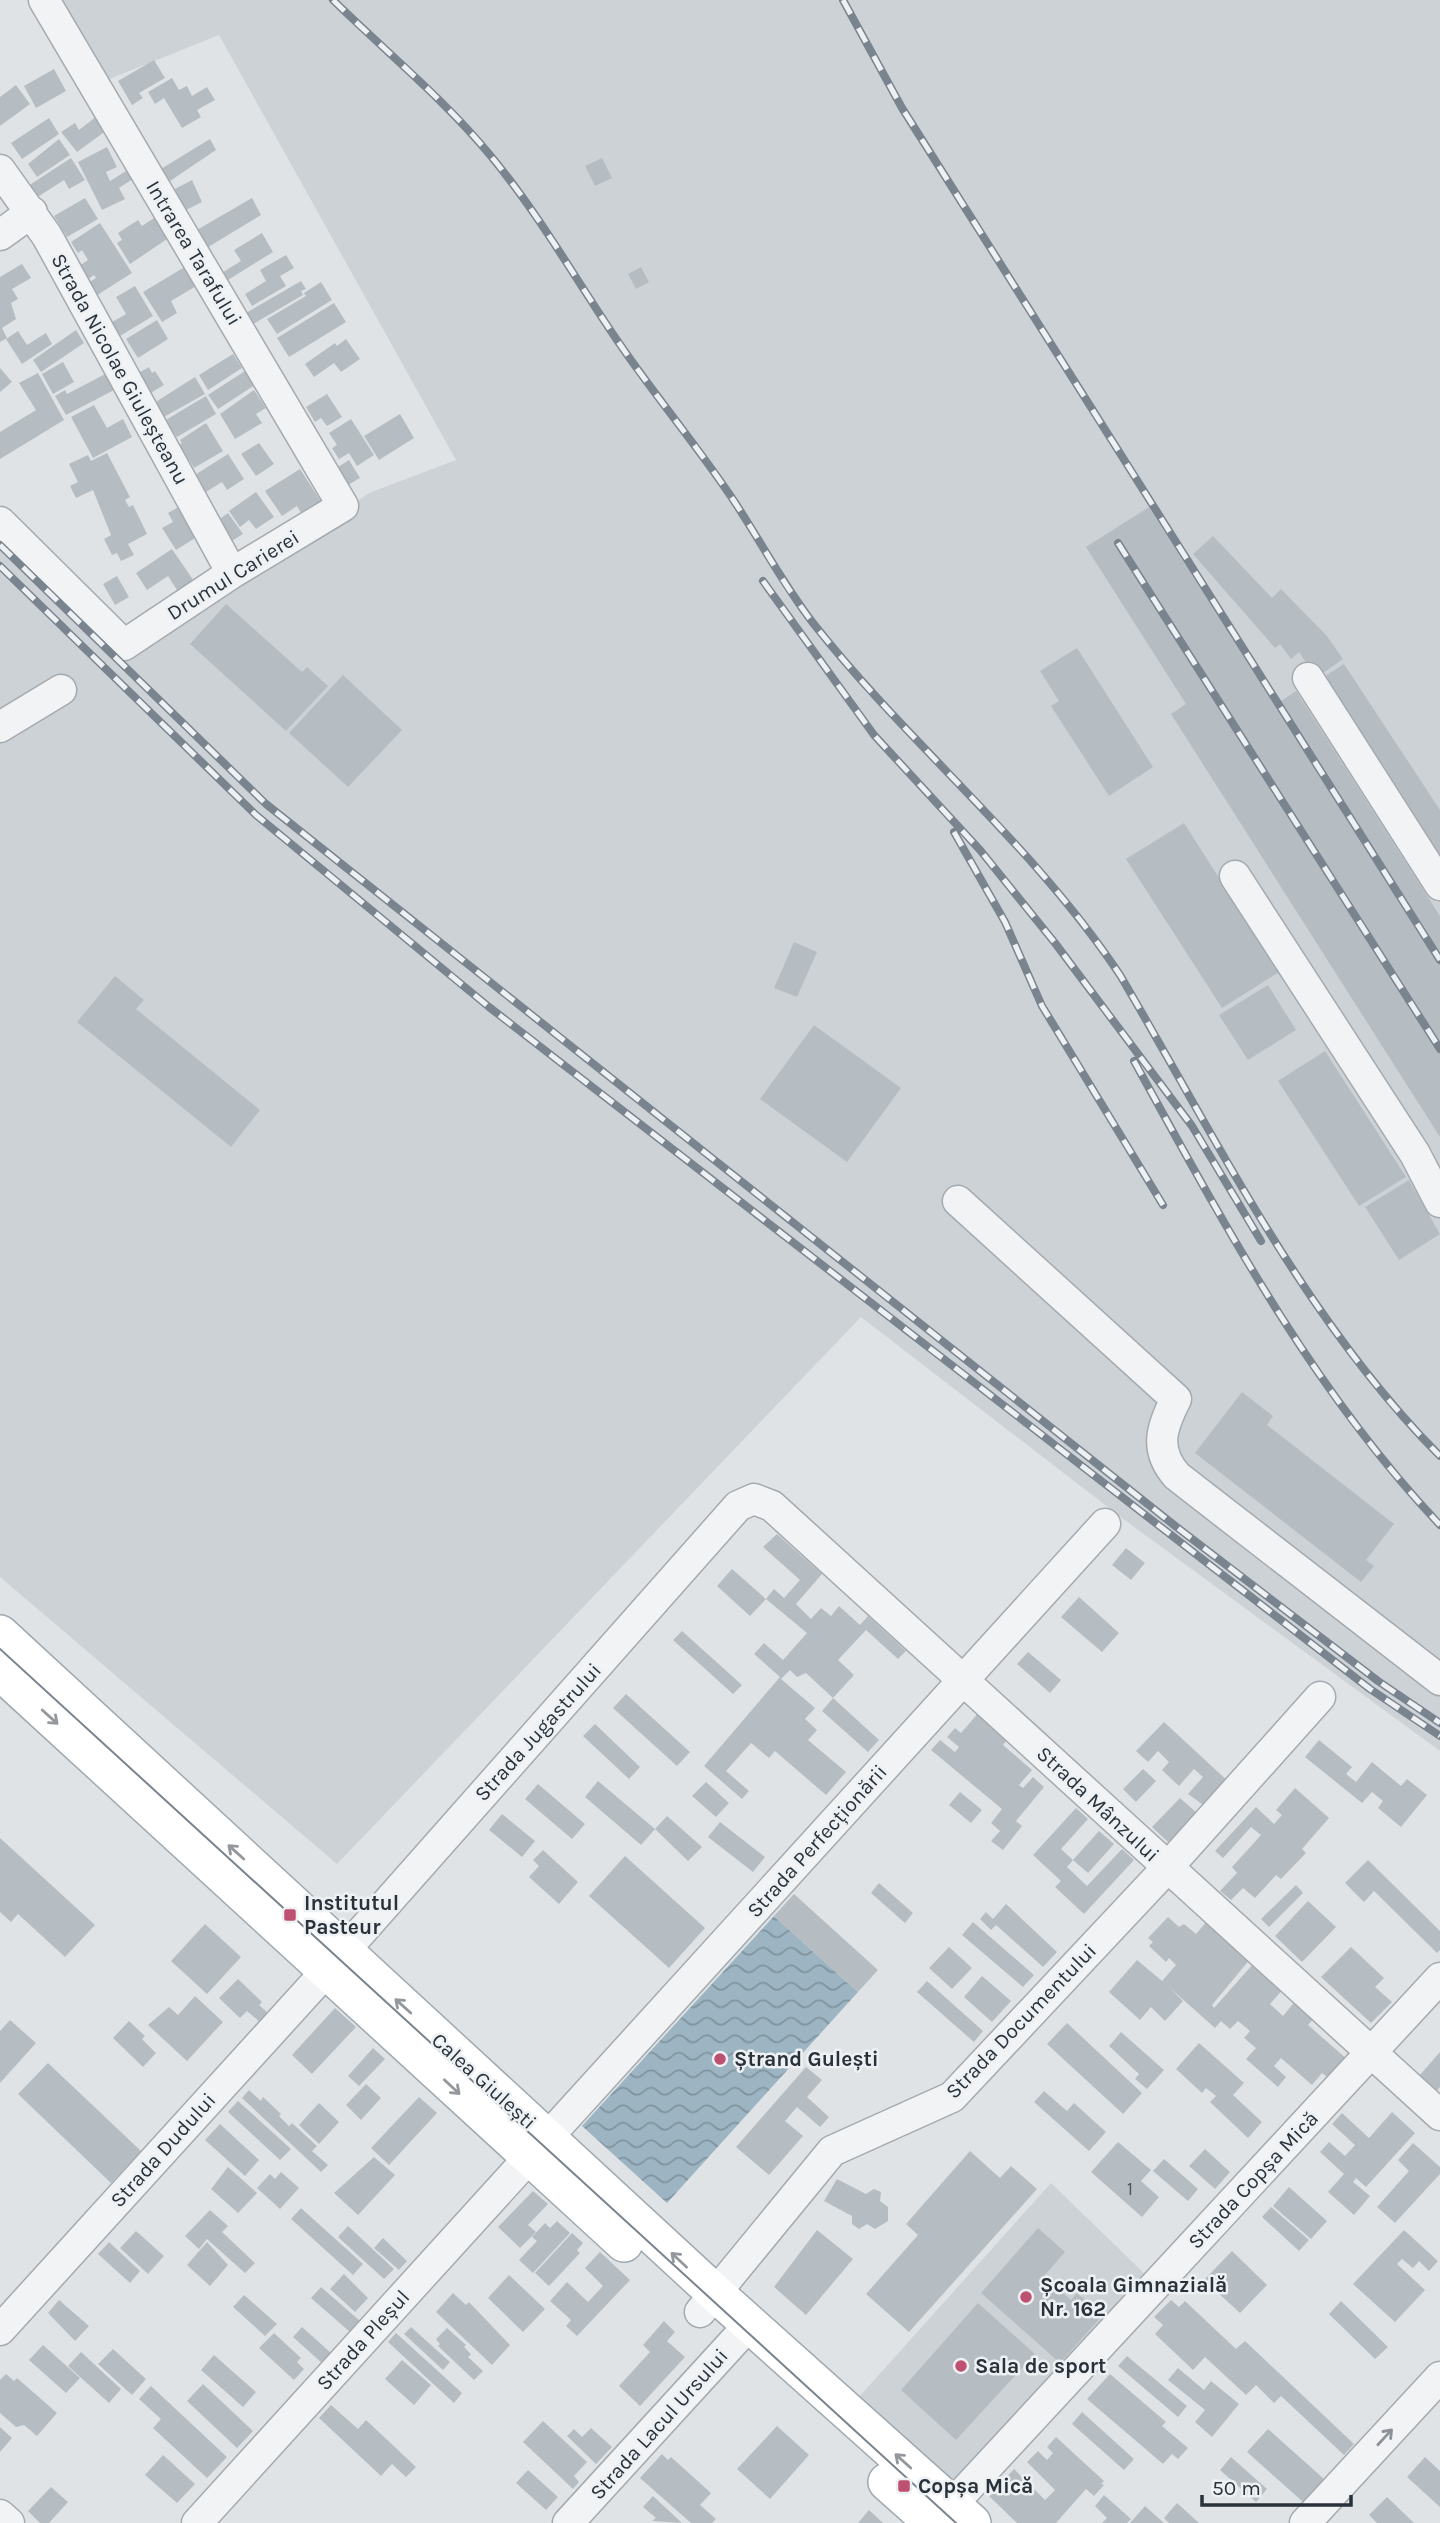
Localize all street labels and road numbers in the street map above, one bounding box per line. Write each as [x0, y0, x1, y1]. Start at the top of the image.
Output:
street label: Intrarea Tarafului [141, 176, 247, 330]
street label: Strada Nicolae Giuleșteanu [46, 249, 194, 489]
street label: Drumul Carierei [163, 525, 303, 625]
street label: Strada Jugastrului [470, 1658, 606, 1806]
street label: Strada Mânzului [1032, 1741, 1164, 1867]
street label: Strada Perfecționării [742, 1760, 892, 1922]
street label: Strada Documentului [941, 1938, 1101, 2104]
street label: Calea Giulești [427, 2028, 541, 2134]
street label: Strada Dudului [105, 2088, 221, 2212]
street label: Strada Copșa Mică [1183, 2106, 1323, 2254]
street label: Strada Pleșul [312, 2285, 414, 2395]
street label: Strada Lacul Ursului [585, 2344, 733, 2504]

